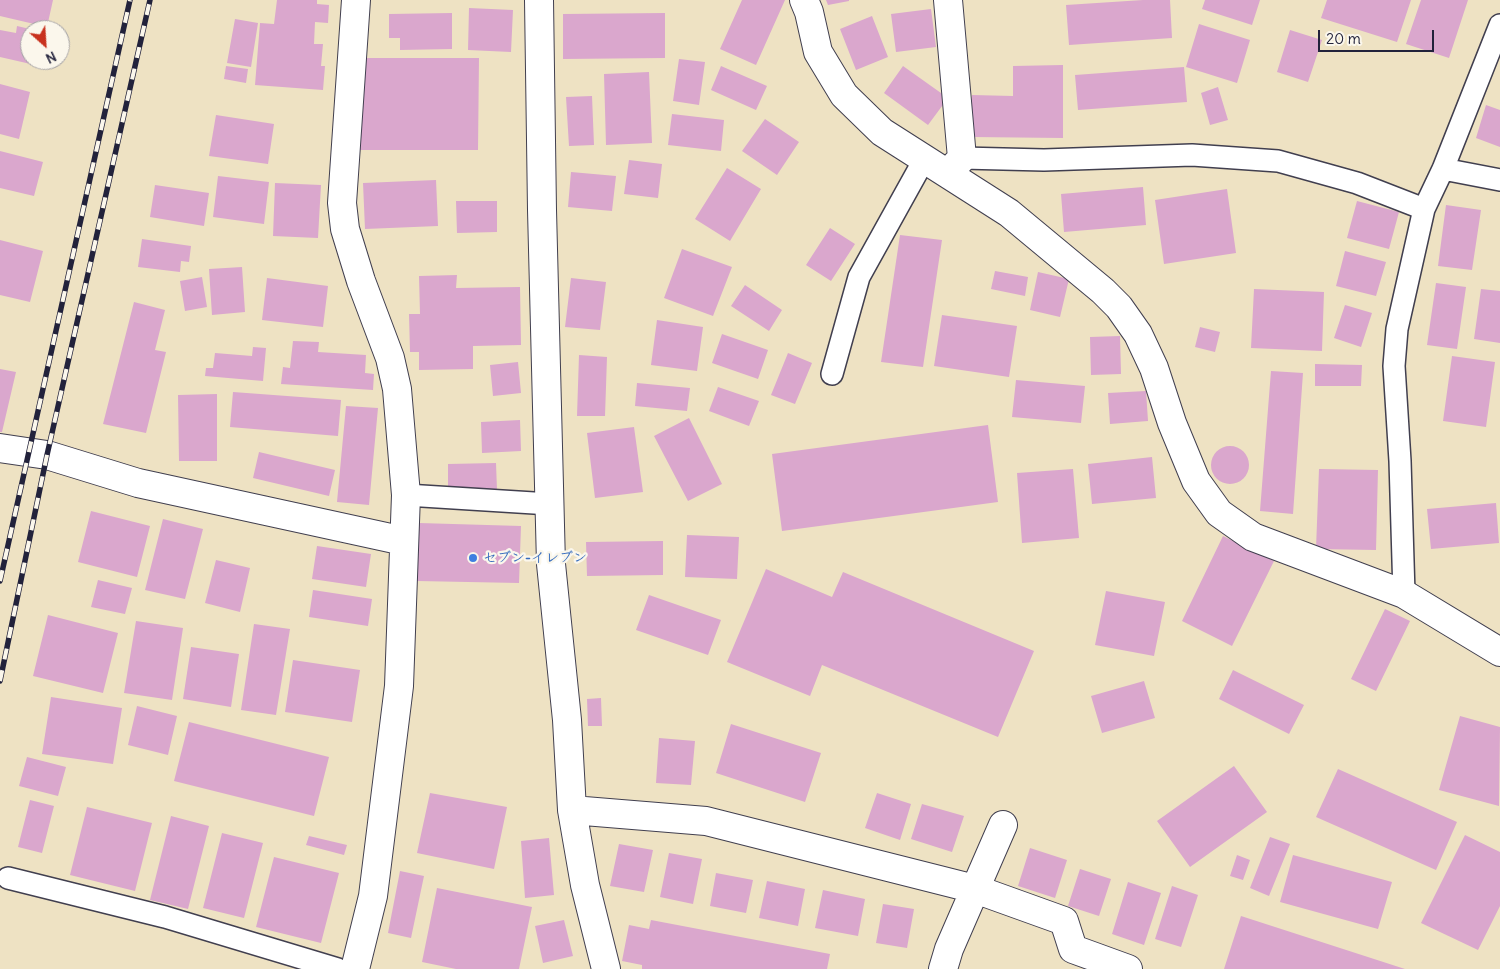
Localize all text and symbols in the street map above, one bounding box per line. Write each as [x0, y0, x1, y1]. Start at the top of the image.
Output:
north arrow [20, 20, 70, 70]
scale bar [1320, 20, 1436, 52]
text: 20 m [1326, 29, 1361, 48]
text: N [43, 47, 59, 68]
place label: セブン-イレブン [483, 550, 587, 566]
marker: セブン-イレブン [467, 552, 479, 564]

